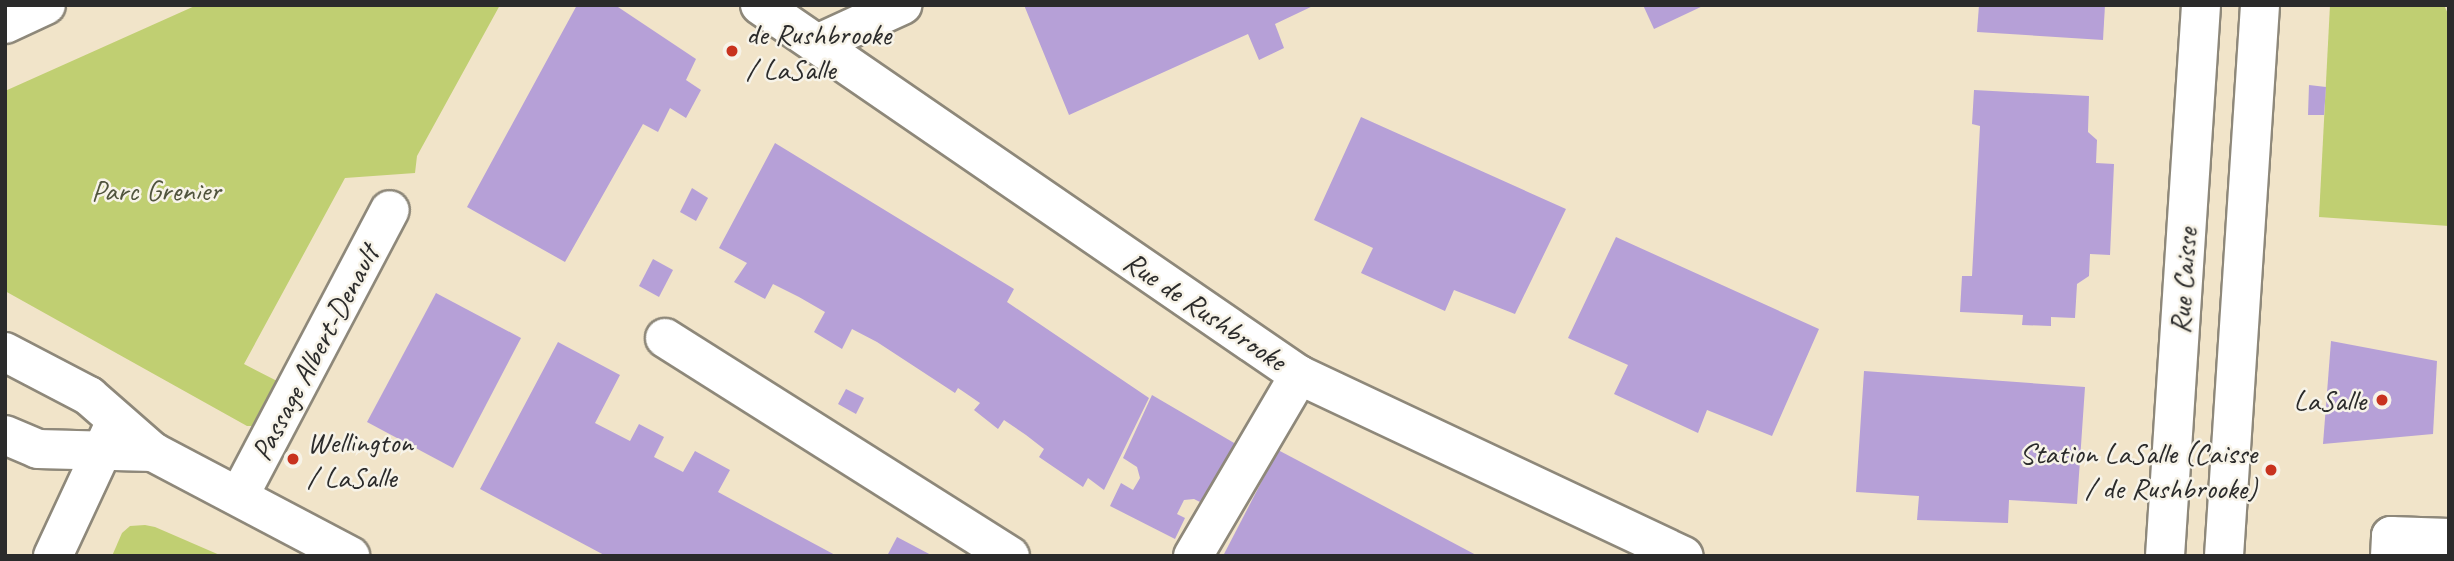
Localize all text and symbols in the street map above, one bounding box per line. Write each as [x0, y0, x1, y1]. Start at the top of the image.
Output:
place label: de Rushbrooke / LaSalle [746, 16, 891, 86]
marker: de Rushbrooke / LaSalle [724, 43, 740, 59]
park label: Parc Grenier [91, 172, 221, 208]
street label: Rue Caisse [2161, 227, 2205, 335]
street label: Passage Albert-Denault [243, 239, 387, 467]
street label: Rue de Rushbrooke [1117, 244, 1293, 378]
place label: LaSalle [2294, 382, 2366, 418]
marker: LaSalle [2372, 390, 2392, 410]
place label: Wellington / LaSalle [307, 424, 413, 494]
place label: Station LaSalle (Caisse / de Rushbrooke) [2019, 435, 2257, 505]
marker: Wellington / LaSalle [285, 451, 301, 467]
marker: Station LaSalle (Caisse / de Rushbrooke) [2263, 462, 2279, 478]

